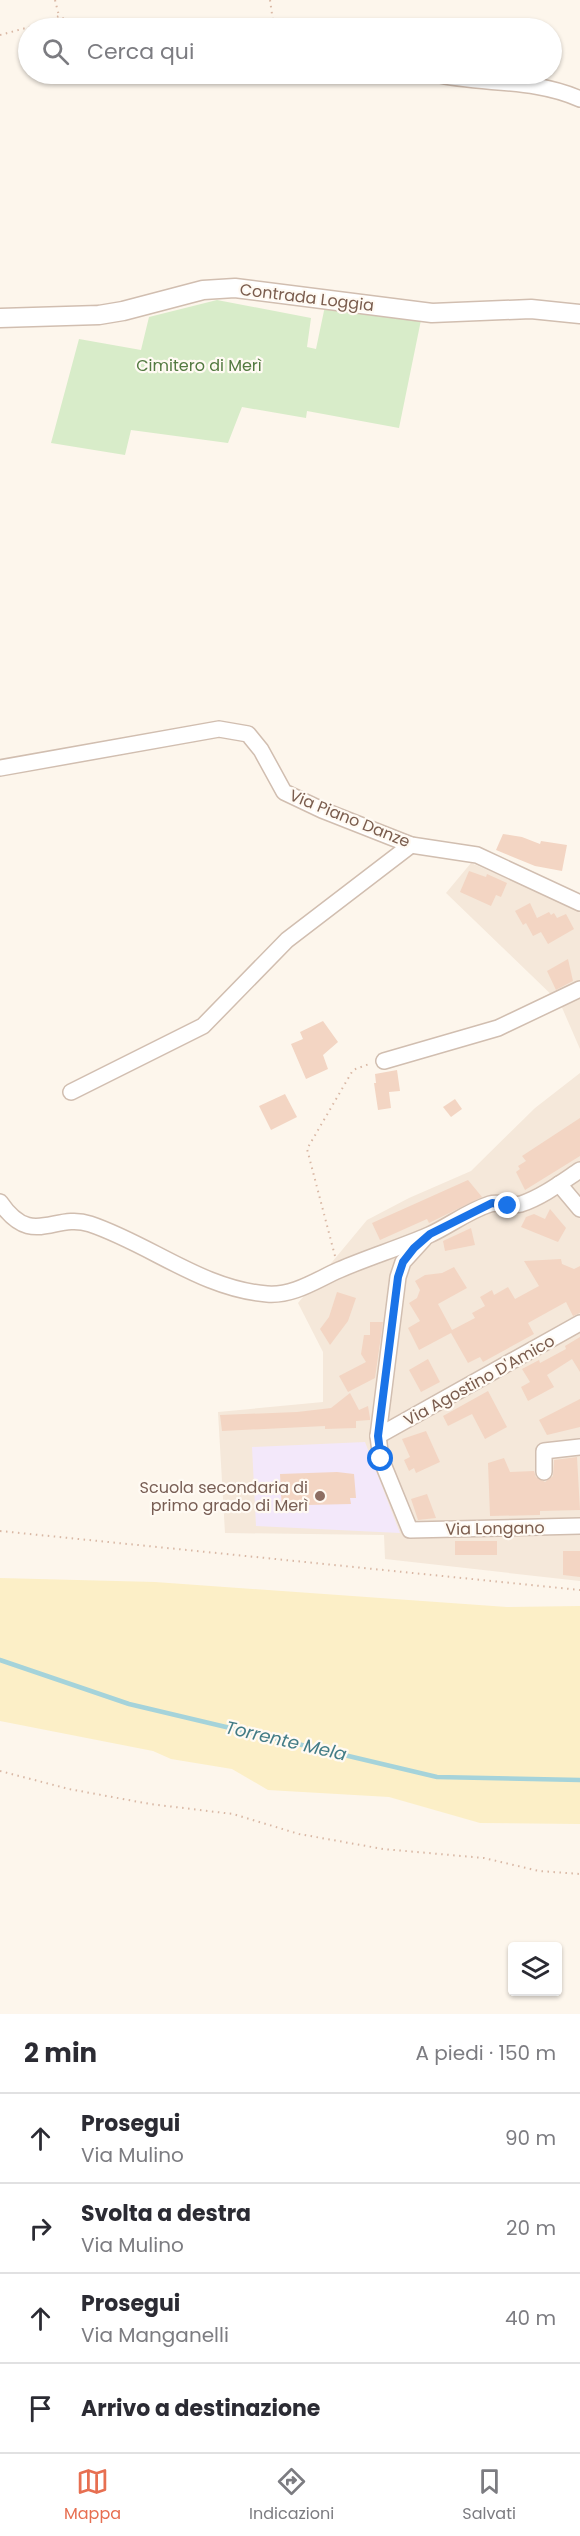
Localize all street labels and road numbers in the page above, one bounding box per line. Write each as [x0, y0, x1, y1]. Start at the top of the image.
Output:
street label: Contrada Loggia [239, 278, 375, 317]
street label: Via Piano Danze [286, 784, 414, 853]
street label: Via Agostino D'Amico [400, 1329, 559, 1432]
street label: Via Longano [445, 1516, 545, 1541]

